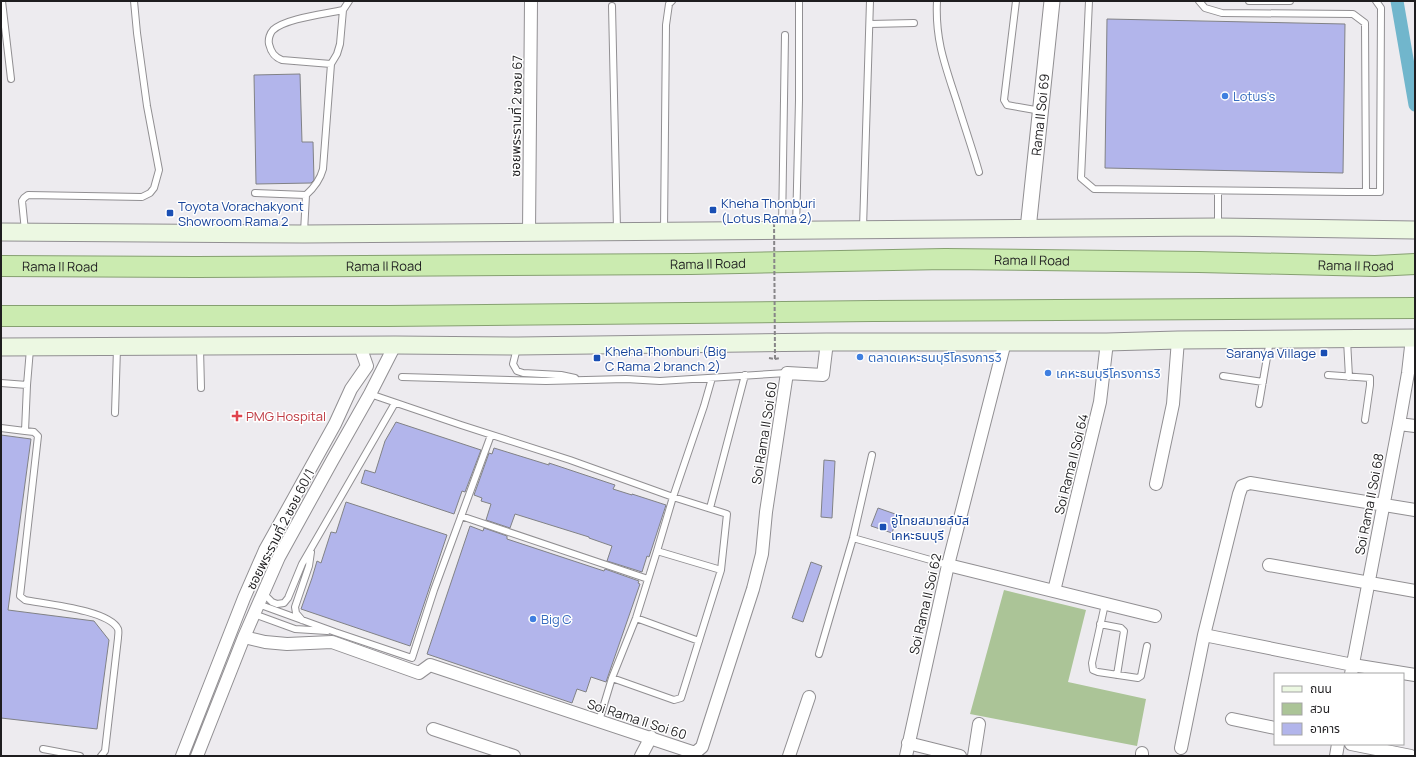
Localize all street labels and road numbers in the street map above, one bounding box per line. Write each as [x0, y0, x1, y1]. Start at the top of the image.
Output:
street label: ซอยพระรามที่ 2 ซอย 67 [506, 55, 526, 177]
street label: Rama II Soi 69 [1027, 73, 1053, 157]
street label: Rama II Road [994, 251, 1070, 269]
street label: Rama II Road [670, 254, 746, 273]
street label: Rama II Road [1318, 256, 1394, 275]
street label: Rama II Road [22, 257, 98, 275]
street label: Rama II Road [346, 257, 422, 275]
street label: Soi Rama II Soi 60 [747, 380, 781, 486]
street label: Soi Rama II Soi 64 [1050, 411, 1092, 516]
street label: Soi Rama II Soi 68 [1350, 452, 1388, 556]
street label: ซอยพระรามที่ 2 ซอย 60/1 [242, 465, 318, 593]
street label: Soi Rama II Soi 62 [905, 552, 945, 656]
street label: Soi Rama II Soi 60 [585, 694, 689, 744]

